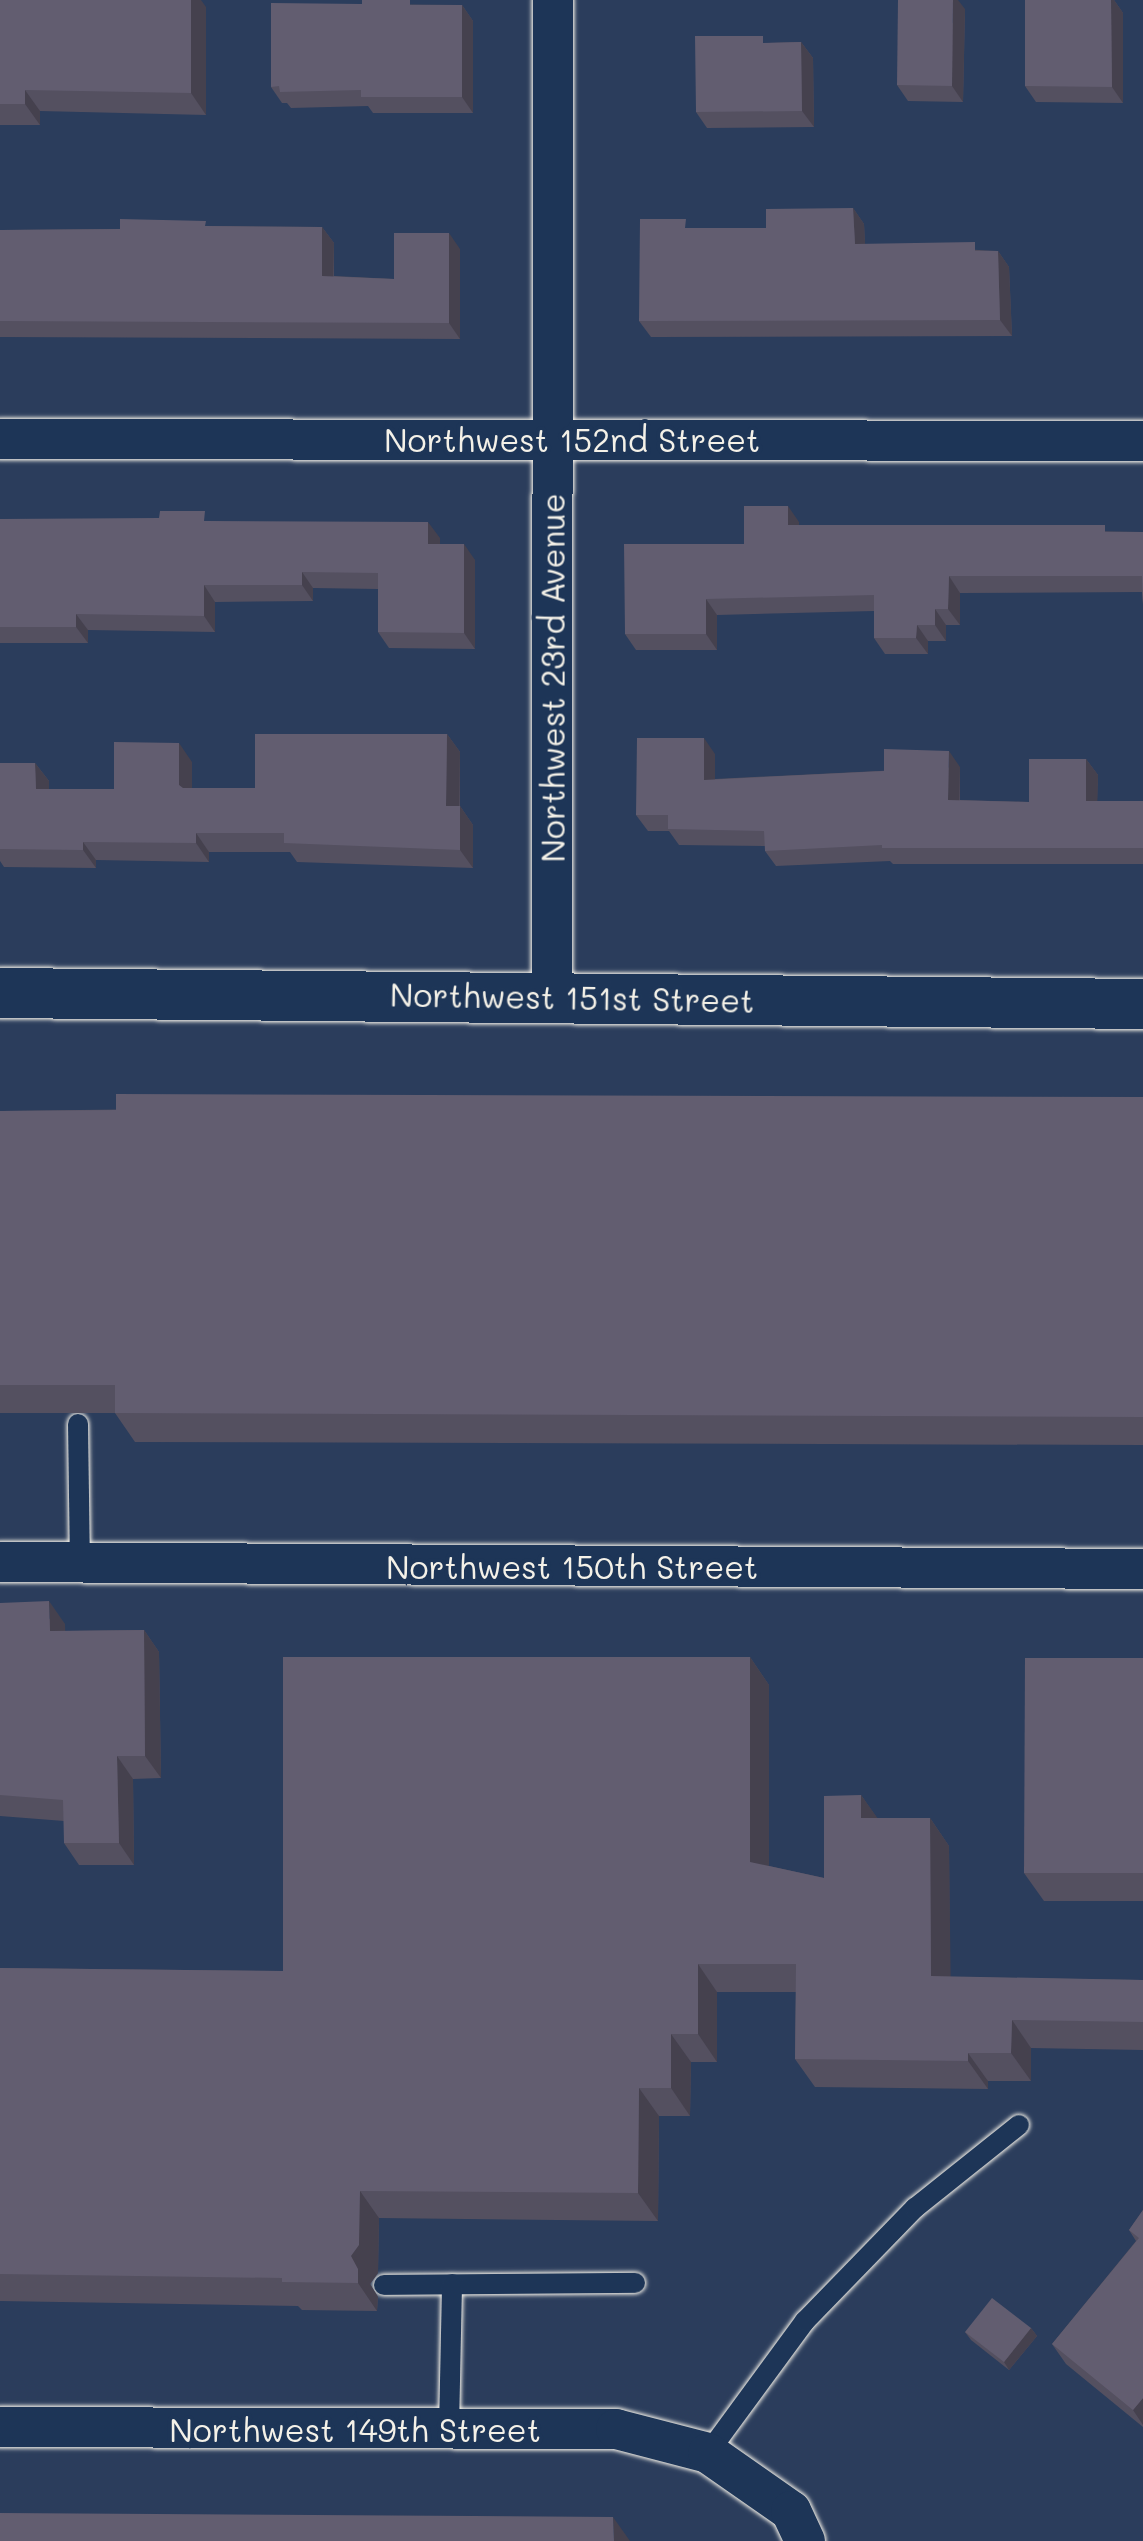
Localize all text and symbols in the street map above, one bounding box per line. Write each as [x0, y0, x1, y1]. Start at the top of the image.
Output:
street label: Northwest 152nd Street [384, 420, 760, 458]
street label: Northwest 23rd Avenue [533, 493, 571, 863]
street label: Northwest 151st Street [390, 975, 754, 1019]
street label: Northwest 150th Street [386, 1547, 758, 1585]
street label: Northwest 149th Street [169, 2410, 541, 2448]

